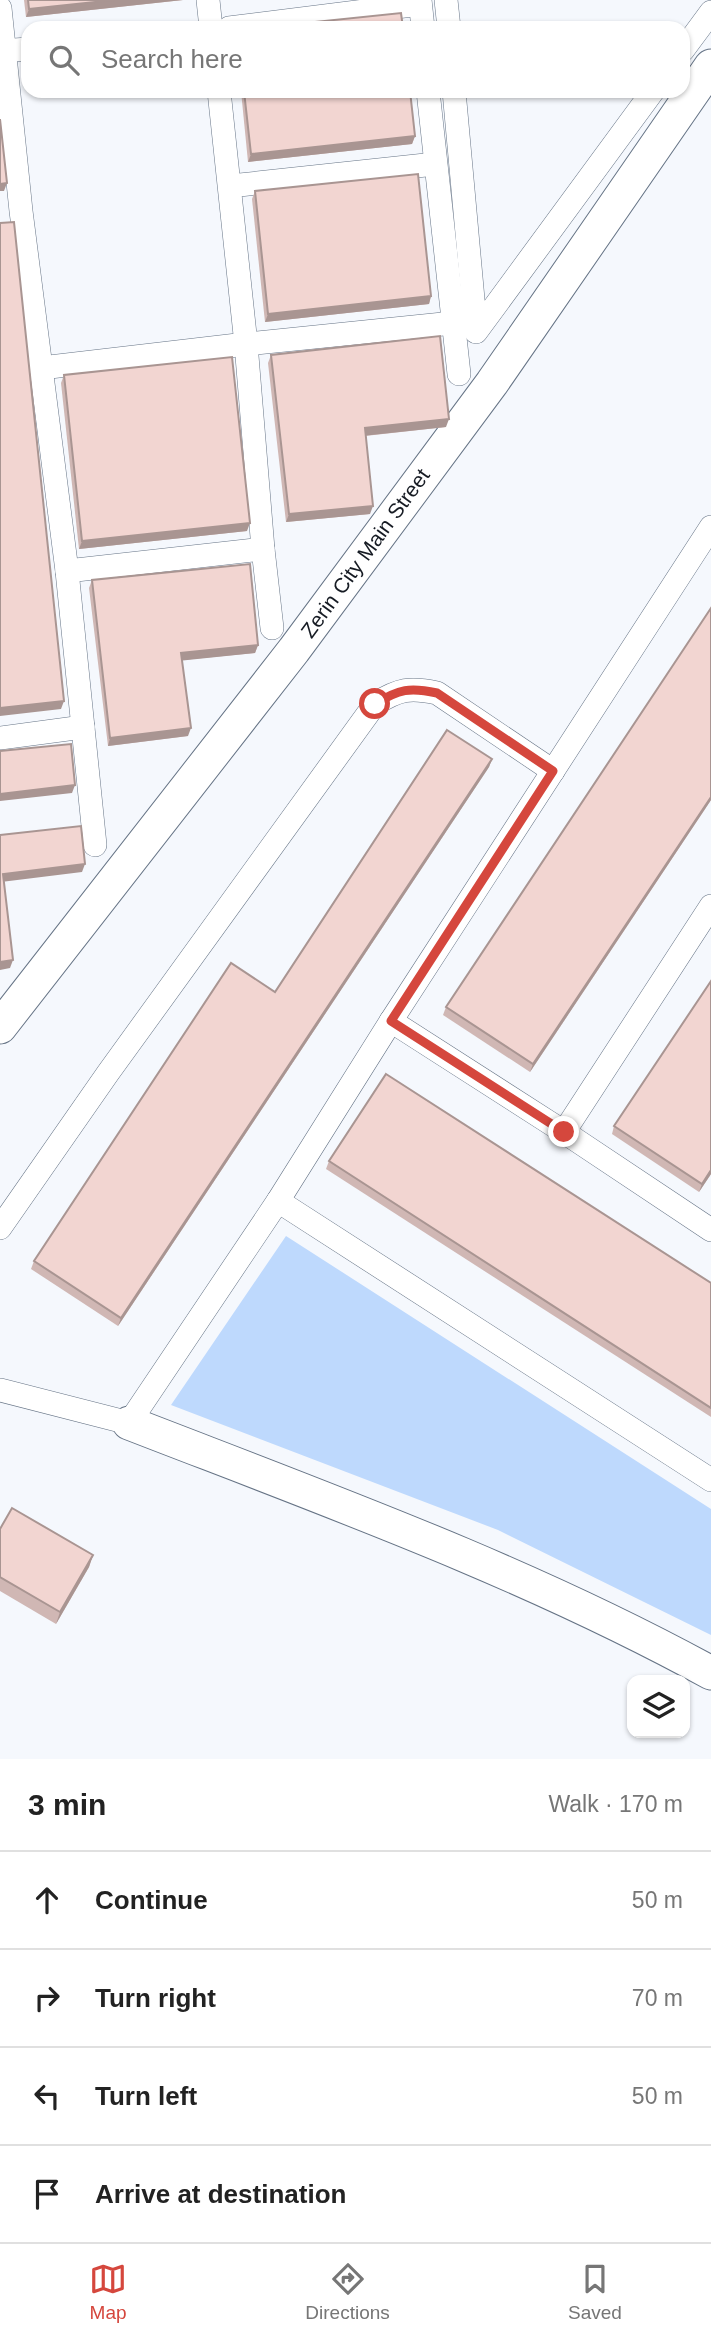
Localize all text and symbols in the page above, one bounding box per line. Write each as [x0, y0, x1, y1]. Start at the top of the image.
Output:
search box [21, 21, 690, 98]
icon: search [45, 41, 83, 79]
text: Search here [101, 44, 243, 74]
street label: Zerin City Main Street [296, 464, 434, 642]
route start [359, 688, 390, 719]
route end [548, 1116, 579, 1147]
map controls [627, 1675, 690, 1738]
button: layers [627, 1675, 690, 1738]
text: 3 min [28, 1788, 106, 1821]
text: Walk · 170 m [548, 1791, 683, 1817]
icon: ahead [28, 1881, 66, 1919]
text: Continue [95, 1885, 208, 1915]
text: 50 m [632, 1887, 683, 1913]
icon: right [28, 1979, 66, 2017]
text: Turn right [95, 1983, 216, 2013]
text: 70 m [632, 1985, 683, 2011]
icon: left [28, 2077, 66, 2115]
text: Turn left [95, 2081, 197, 2111]
text: 50 m [632, 2083, 683, 2109]
icon: arrive [28, 2175, 66, 2213]
text: Arrive at destination [95, 2179, 346, 2209]
tab: Map [89, 2260, 127, 2324]
tab: Directions [305, 2260, 390, 2324]
tab: Saved [568, 2260, 622, 2324]

